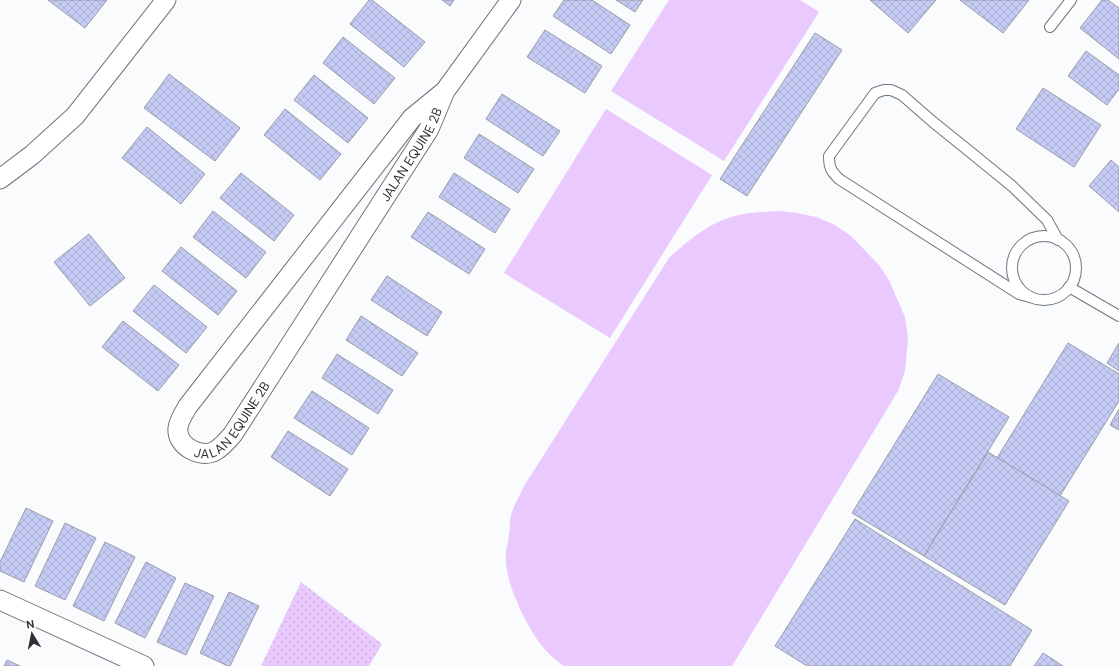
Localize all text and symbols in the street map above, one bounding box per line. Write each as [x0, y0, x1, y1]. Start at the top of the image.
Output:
street label: JALAN EQUINE 2B [377, 105, 446, 205]
street label: JALAN EQUINE 2B [192, 378, 274, 462]
north arrow [12, 614, 52, 654]
text: N [25, 617, 35, 632]

